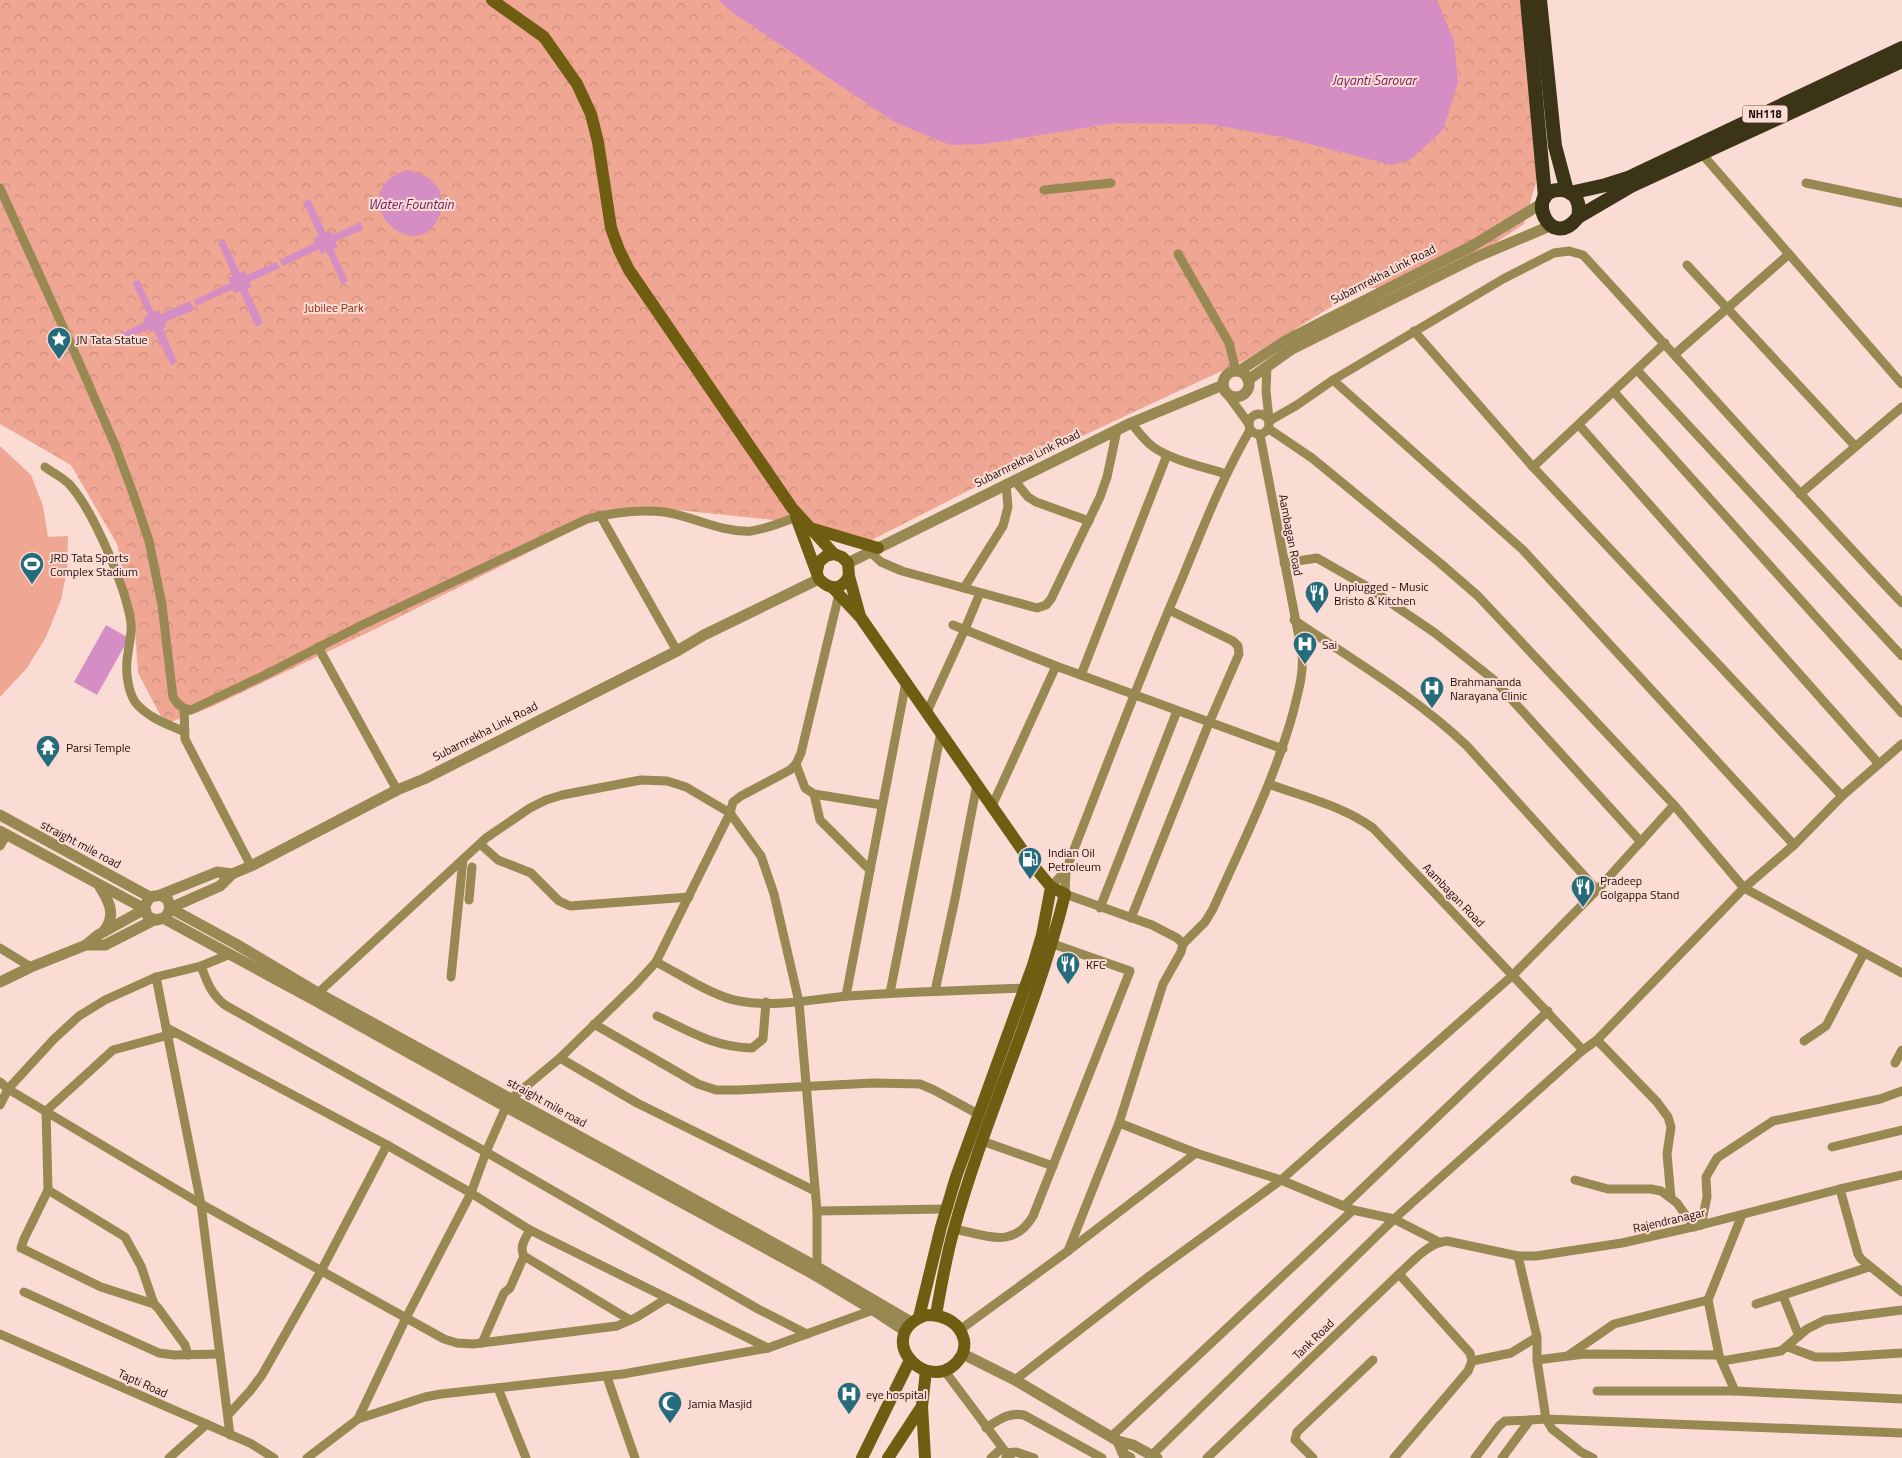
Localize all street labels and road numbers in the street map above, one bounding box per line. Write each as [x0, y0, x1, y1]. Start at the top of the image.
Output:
road number: NH118 [1742, 106, 1788, 122]
street label: Subarnrekha Link Road [1327, 239, 1439, 309]
street label: Subarnrekha Link Road [971, 424, 1083, 492]
street label: Aambagan Road [1274, 493, 1308, 577]
street label: Subarnrekha Link Road [429, 696, 541, 766]
street label: straight mile road [37, 815, 125, 873]
street label: Aambagan Road [1418, 859, 1490, 931]
street label: straight mile road [504, 1072, 590, 1132]
street label: Rajendranagar [1631, 1202, 1707, 1238]
street label: Tank Road [1288, 1314, 1338, 1364]
street label: Tapti Road [115, 1364, 171, 1402]

